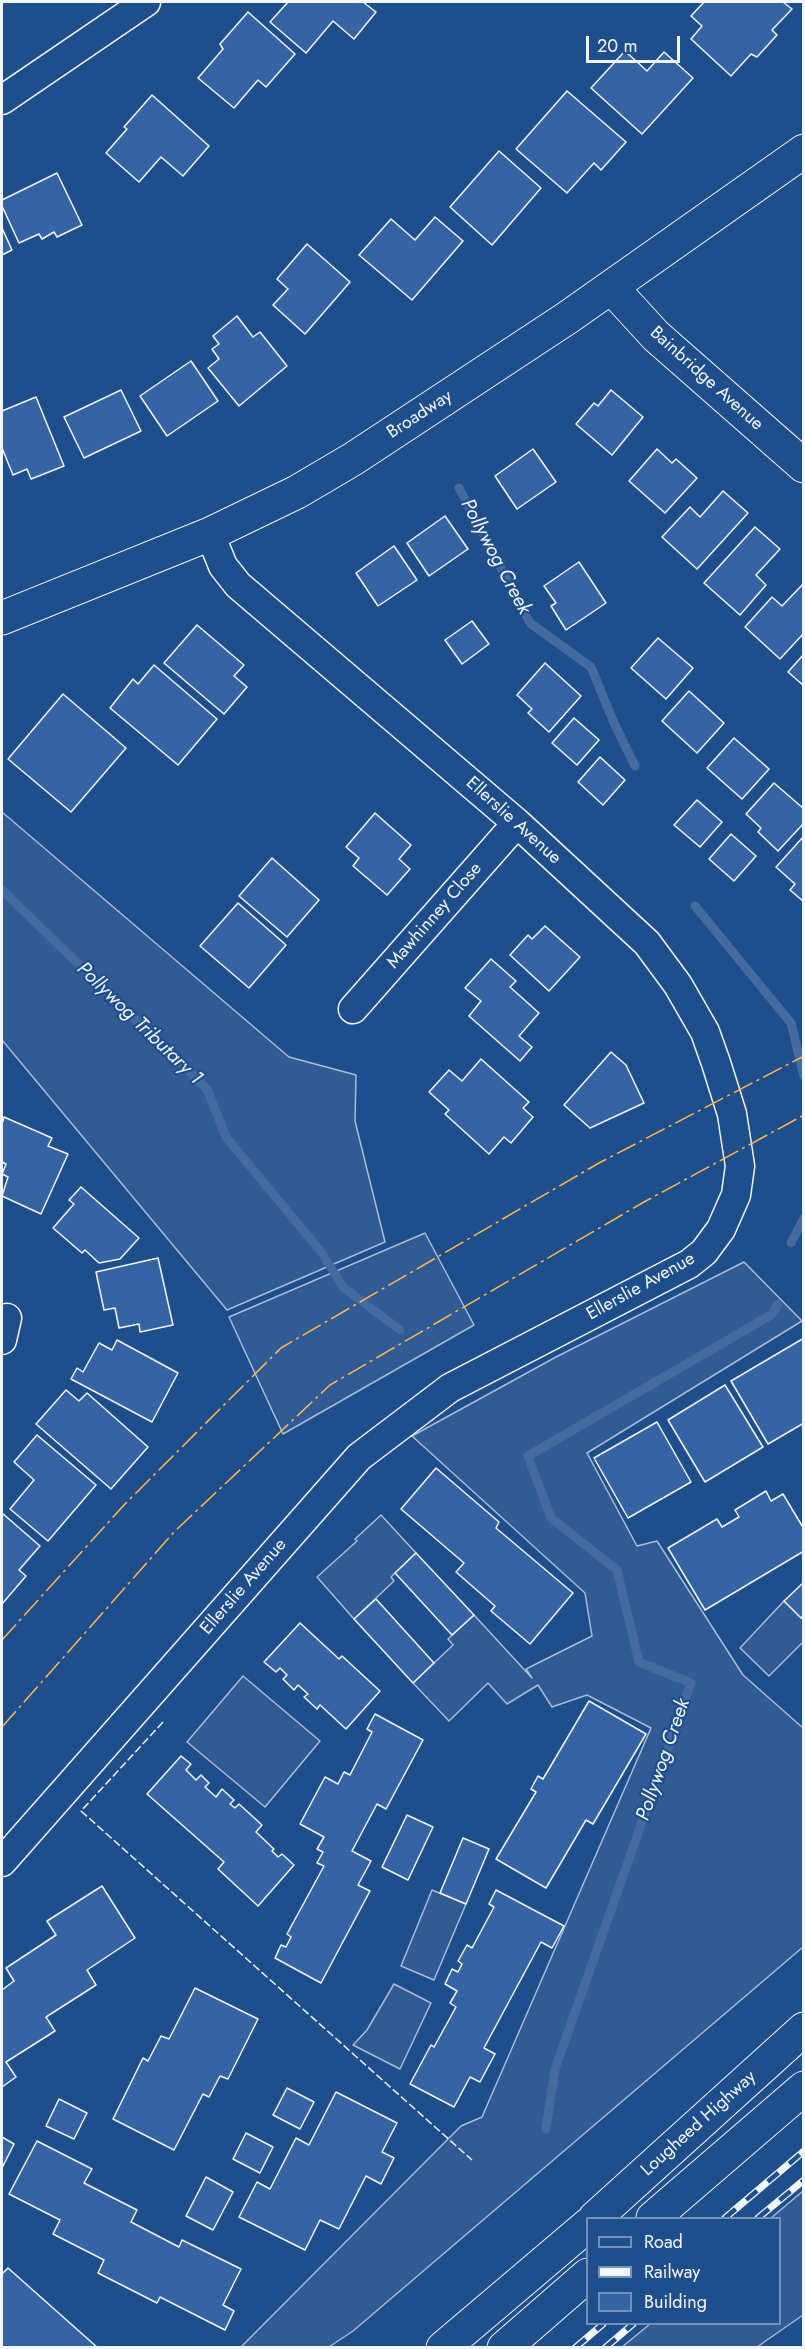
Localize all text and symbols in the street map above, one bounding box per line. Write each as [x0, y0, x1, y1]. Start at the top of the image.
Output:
scale bar [589, 24, 684, 62]
text: 20 m [597, 33, 637, 59]
street label: Bainbridge Avenue [645, 322, 767, 436]
street label: Broadway [383, 386, 457, 444]
water label: Pollywog Creek [454, 495, 536, 619]
street label: Ellerslie Avenue [461, 773, 565, 869]
street label: Mawhinney Close [383, 859, 487, 973]
water label: Pollywog Tributary 1 [71, 958, 207, 1090]
street label: Ellerslie Avenue [583, 1248, 699, 1326]
street label: Ellerslie Avenue [196, 1534, 292, 1640]
water label: Pollywog Creek [632, 1696, 696, 1824]
street label: Lougheed Highway [637, 2067, 761, 2181]
legend [586, 2217, 781, 2325]
text: Road [644, 2229, 683, 2255]
text: Railway [644, 2259, 700, 2285]
text: Building [644, 2289, 707, 2315]

